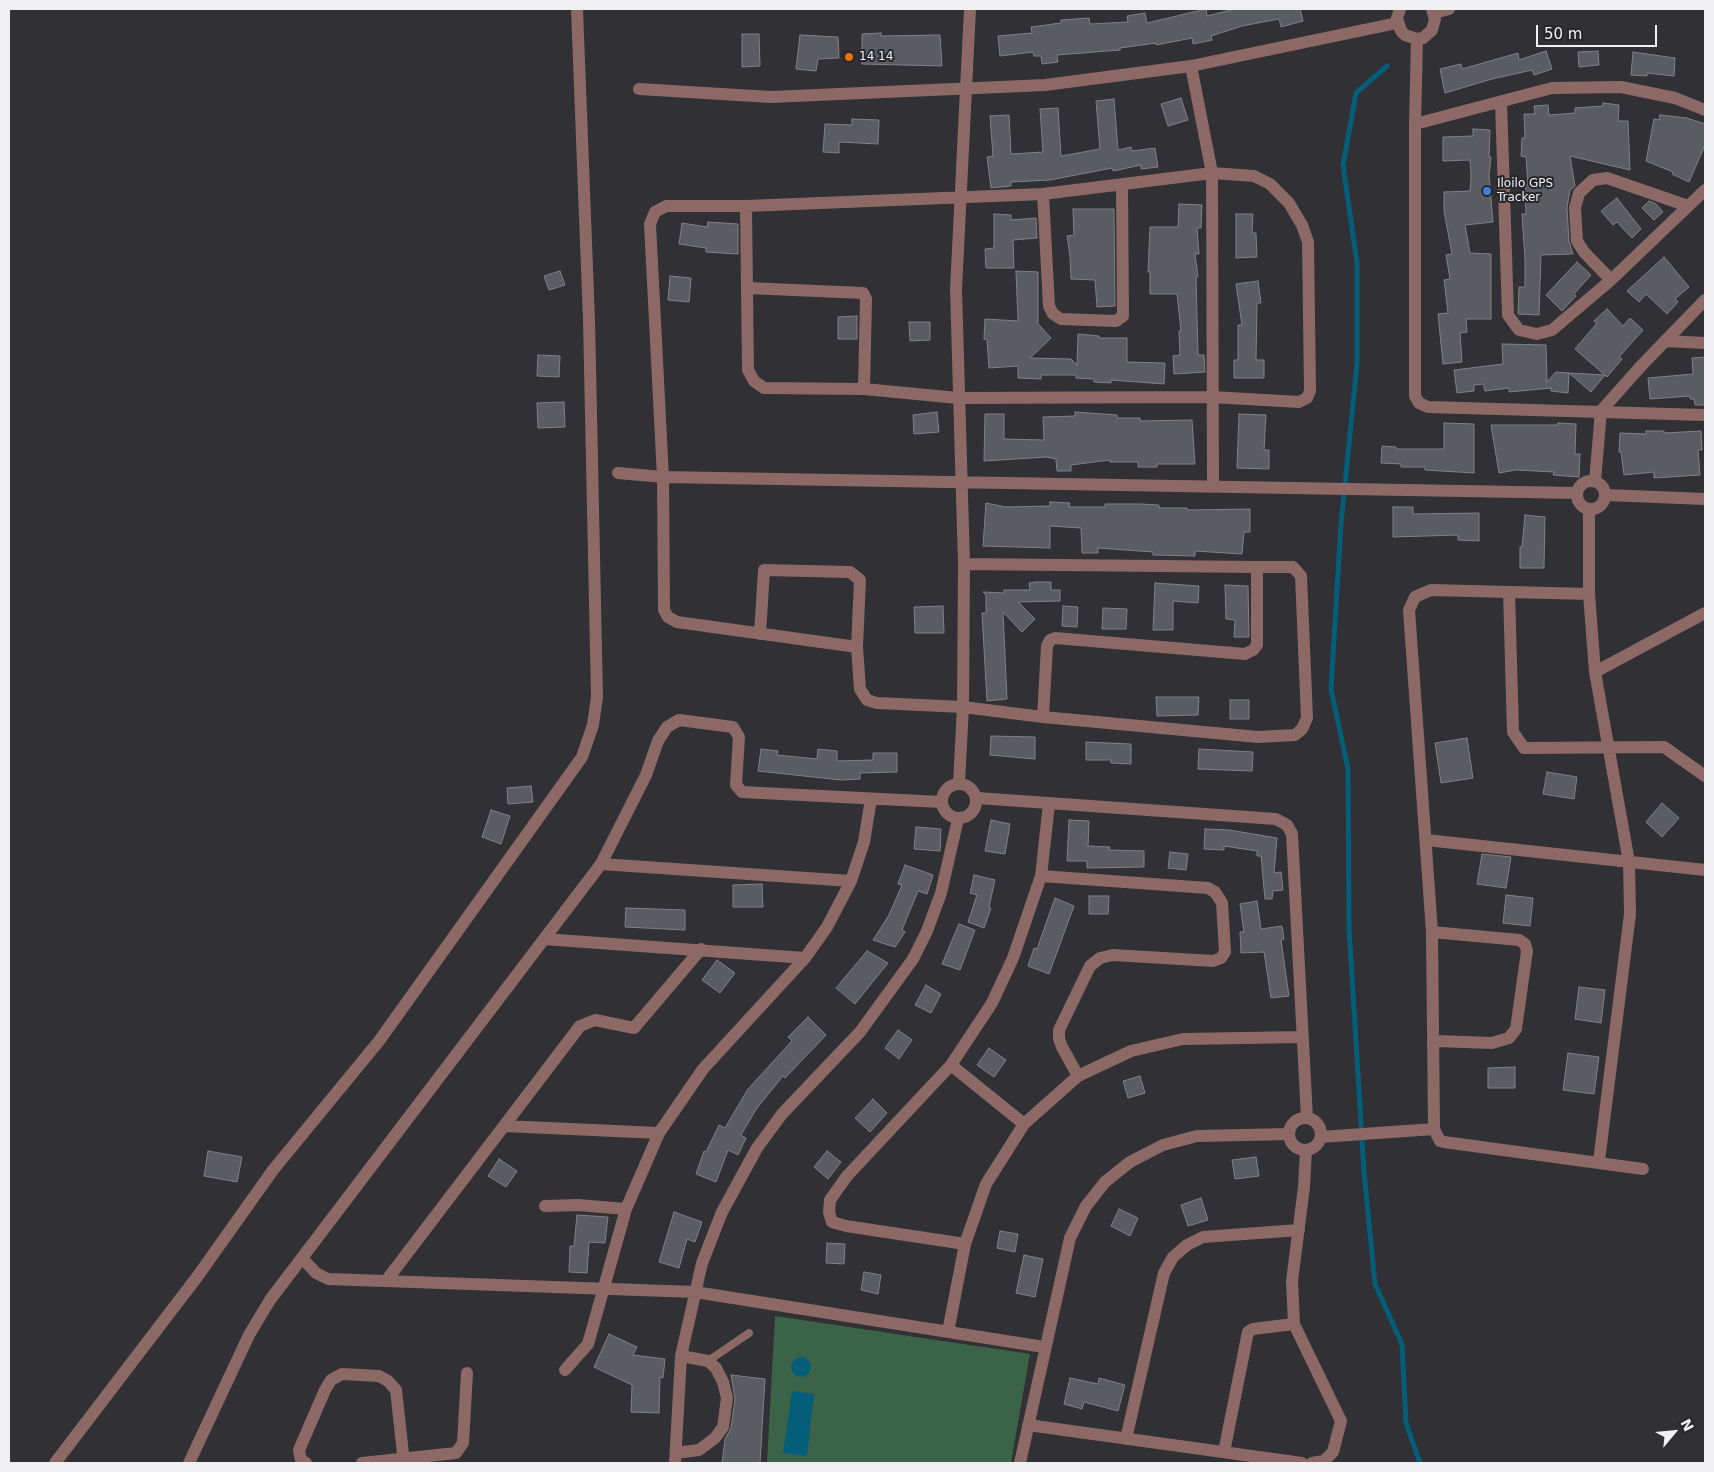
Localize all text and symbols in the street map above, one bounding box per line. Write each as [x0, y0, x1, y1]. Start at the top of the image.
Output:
scale bar [1539, 15, 1660, 47]
text: 50 m [1544, 25, 1582, 43]
place label: 14 14 [859, 50, 893, 64]
marker: 14 14 [843, 51, 855, 63]
place label: Iloilo GPS Tracker [1497, 177, 1553, 205]
marker: Iloilo GPS Tracker [1481, 185, 1493, 197]
north arrow [1649, 1407, 1699, 1457]
text: N [1677, 1416, 1697, 1434]

